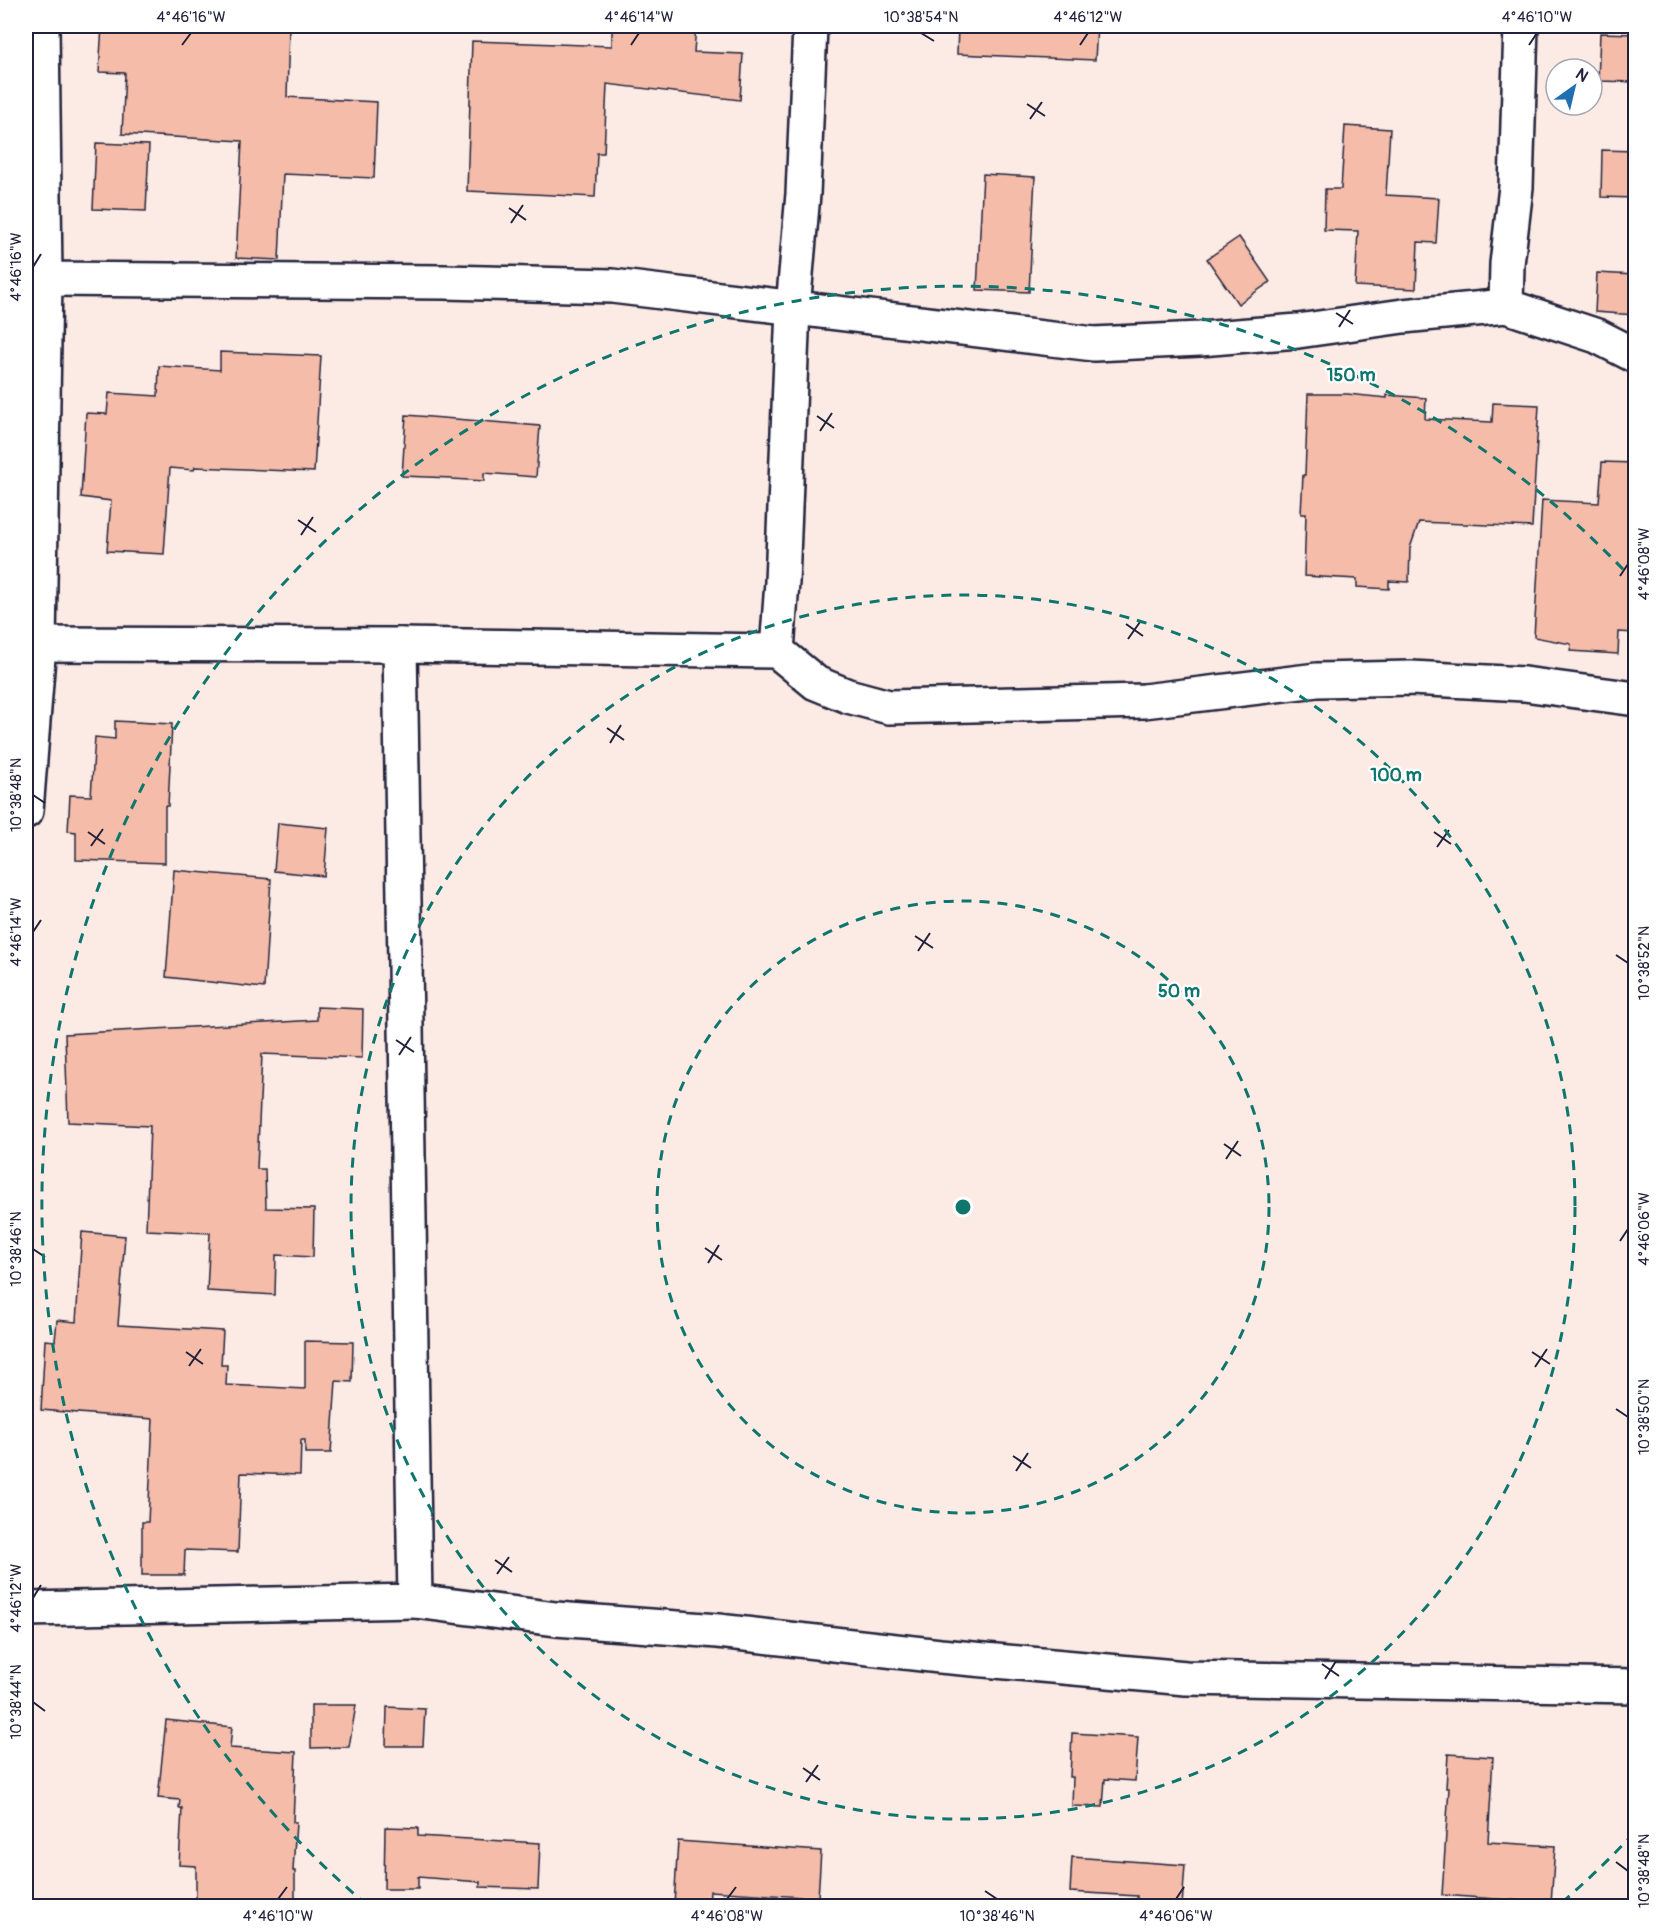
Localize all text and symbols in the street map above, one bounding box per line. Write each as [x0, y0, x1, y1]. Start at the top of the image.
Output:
text: 4°46'16"W [156, 8, 226, 27]
text: 4°46'14"W [604, 8, 674, 27]
text: 10°38'54"N [884, 8, 958, 27]
text: 4°46'12"W [1054, 8, 1123, 27]
text: 4°46'10"W [1502, 8, 1573, 27]
north arrow [1544, 57, 1604, 117]
text: N [1572, 64, 1592, 87]
text: 4°46'16"W [7, 232, 26, 302]
text: 150 m [1327, 364, 1376, 387]
text: 4°46'08"W [1635, 528, 1654, 600]
text: 10°38'48"N [7, 758, 26, 832]
text: 100 m [1370, 764, 1422, 787]
text: 4°46'14"W [7, 897, 26, 967]
text: 10°38'52"N [1635, 926, 1654, 1000]
text: 50 m [1158, 980, 1200, 1003]
text: 4°46'06"W [1635, 1192, 1654, 1266]
centre of rings [953, 1197, 973, 1217]
text: 10°38'46"N [7, 1211, 26, 1287]
text: 10°38'50"N [1635, 1379, 1654, 1455]
text: 4°46'12"W [7, 1563, 26, 1632]
text: 10°38'44"N [7, 1664, 26, 1740]
text: 10°38'48"N [1635, 1834, 1654, 1908]
text: 4°46'10"W [243, 1907, 314, 1926]
text: 4°46'08"W [691, 1907, 763, 1926]
text: 10°38'46"N [959, 1907, 1035, 1926]
text: 4°46'06"W [1139, 1907, 1213, 1926]

